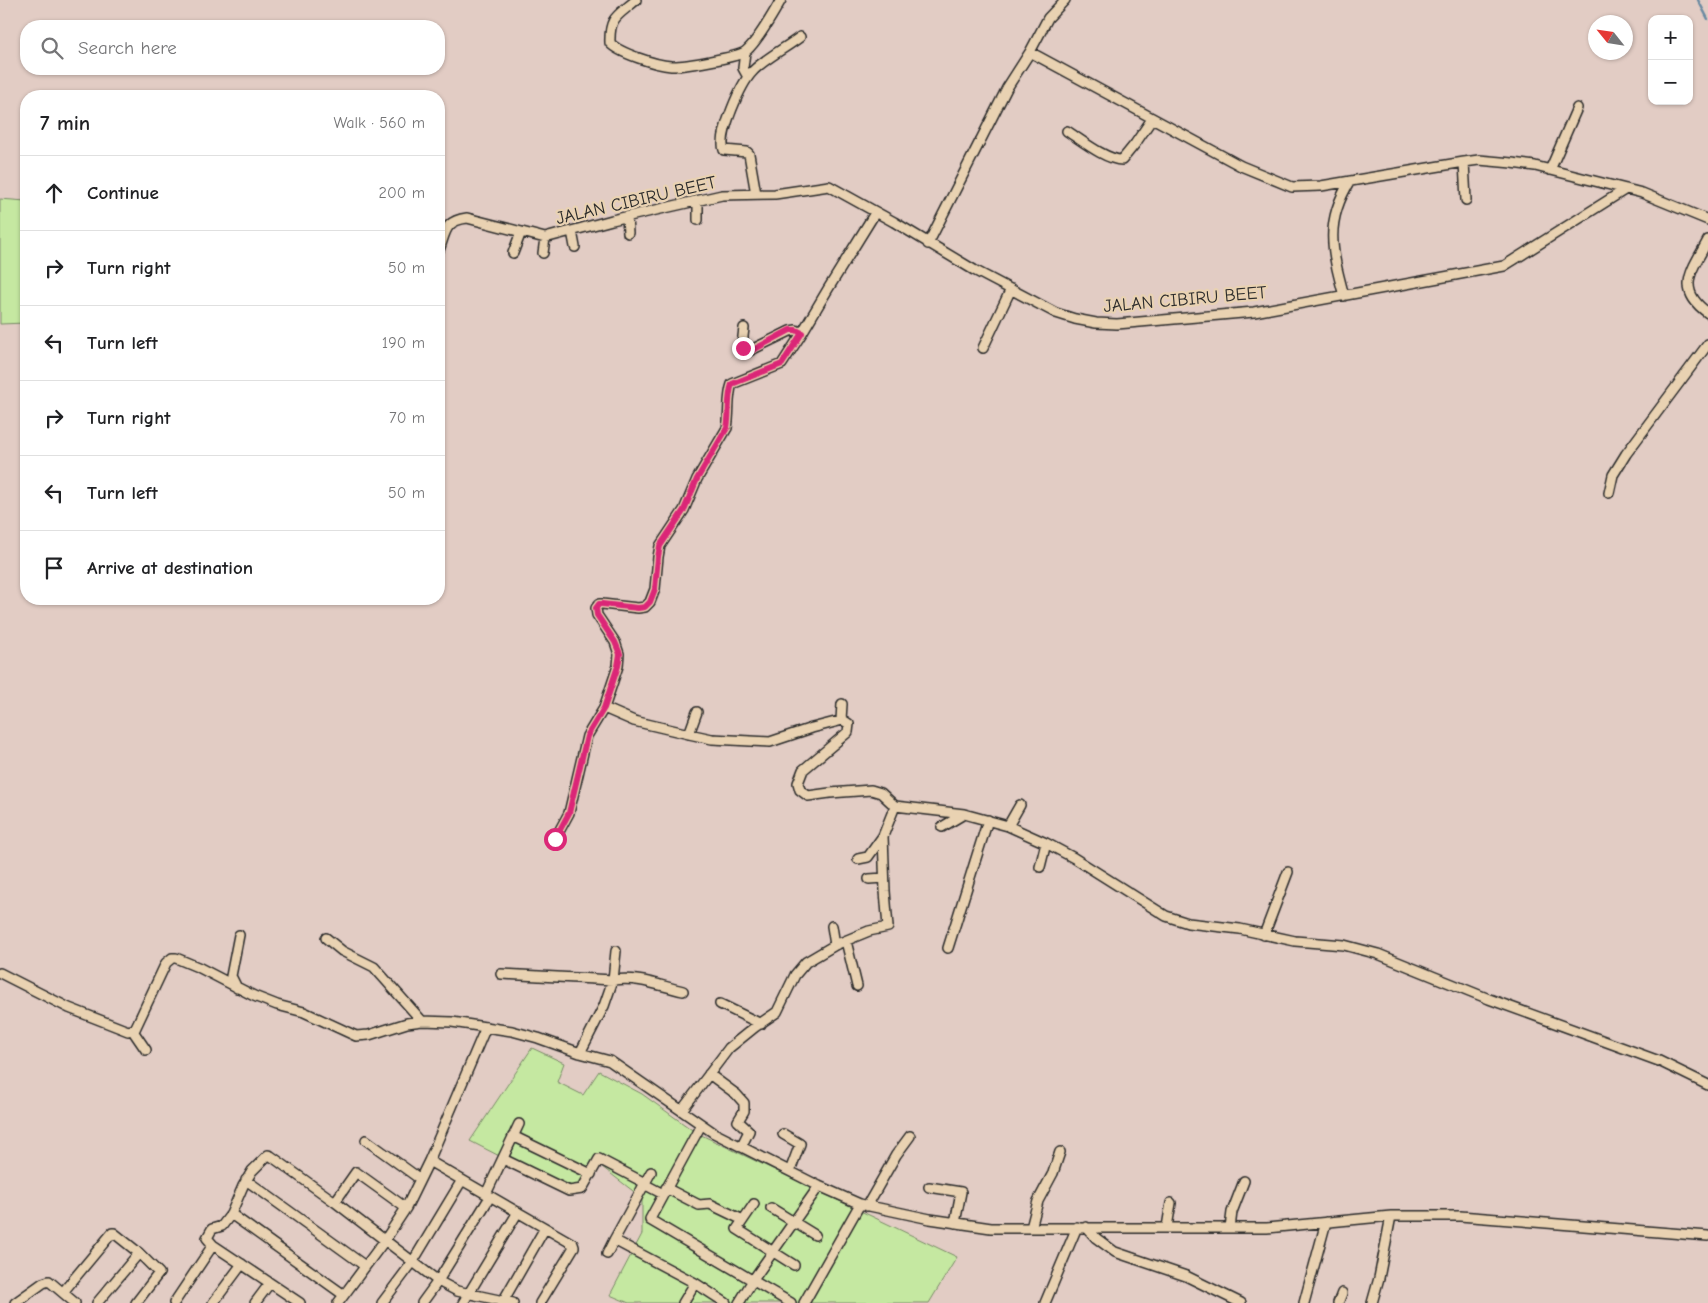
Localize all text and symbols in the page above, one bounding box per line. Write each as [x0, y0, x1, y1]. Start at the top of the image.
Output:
north arrow [1588, 15, 1633, 60]
map controls [1648, 15, 1693, 105]
button: + [1648, 15, 1693, 60]
search box [20, 20, 445, 75]
icon: search [38, 34, 66, 62]
text: Search here [78, 37, 177, 59]
button: − [1648, 60, 1693, 105]
text: 7 min [40, 111, 90, 135]
text: Walk · 560 m [334, 114, 425, 132]
street label: JALAN CIBIRU BEET [554, 172, 719, 229]
icon: ahead [40, 179, 68, 207]
text: Continue [87, 182, 159, 204]
text: 200 m [379, 184, 425, 202]
icon: right [40, 254, 68, 282]
text: Turn right [87, 257, 171, 279]
text: 50 m [388, 259, 425, 277]
street label: JALAN CIBIRU BEET [1103, 282, 1268, 317]
icon: left [40, 329, 68, 357]
text: Turn left [87, 332, 158, 354]
text: 190 m [382, 334, 425, 352]
route end [732, 337, 755, 360]
icon: right [40, 404, 68, 432]
text: Turn right [87, 407, 171, 429]
text: 70 m [389, 409, 425, 427]
icon: left [40, 479, 68, 507]
text: Turn left [87, 482, 158, 504]
text: 50 m [388, 484, 425, 502]
icon: arrive [40, 554, 68, 582]
text: Arrive at destination [87, 557, 253, 579]
route start [544, 828, 567, 851]

